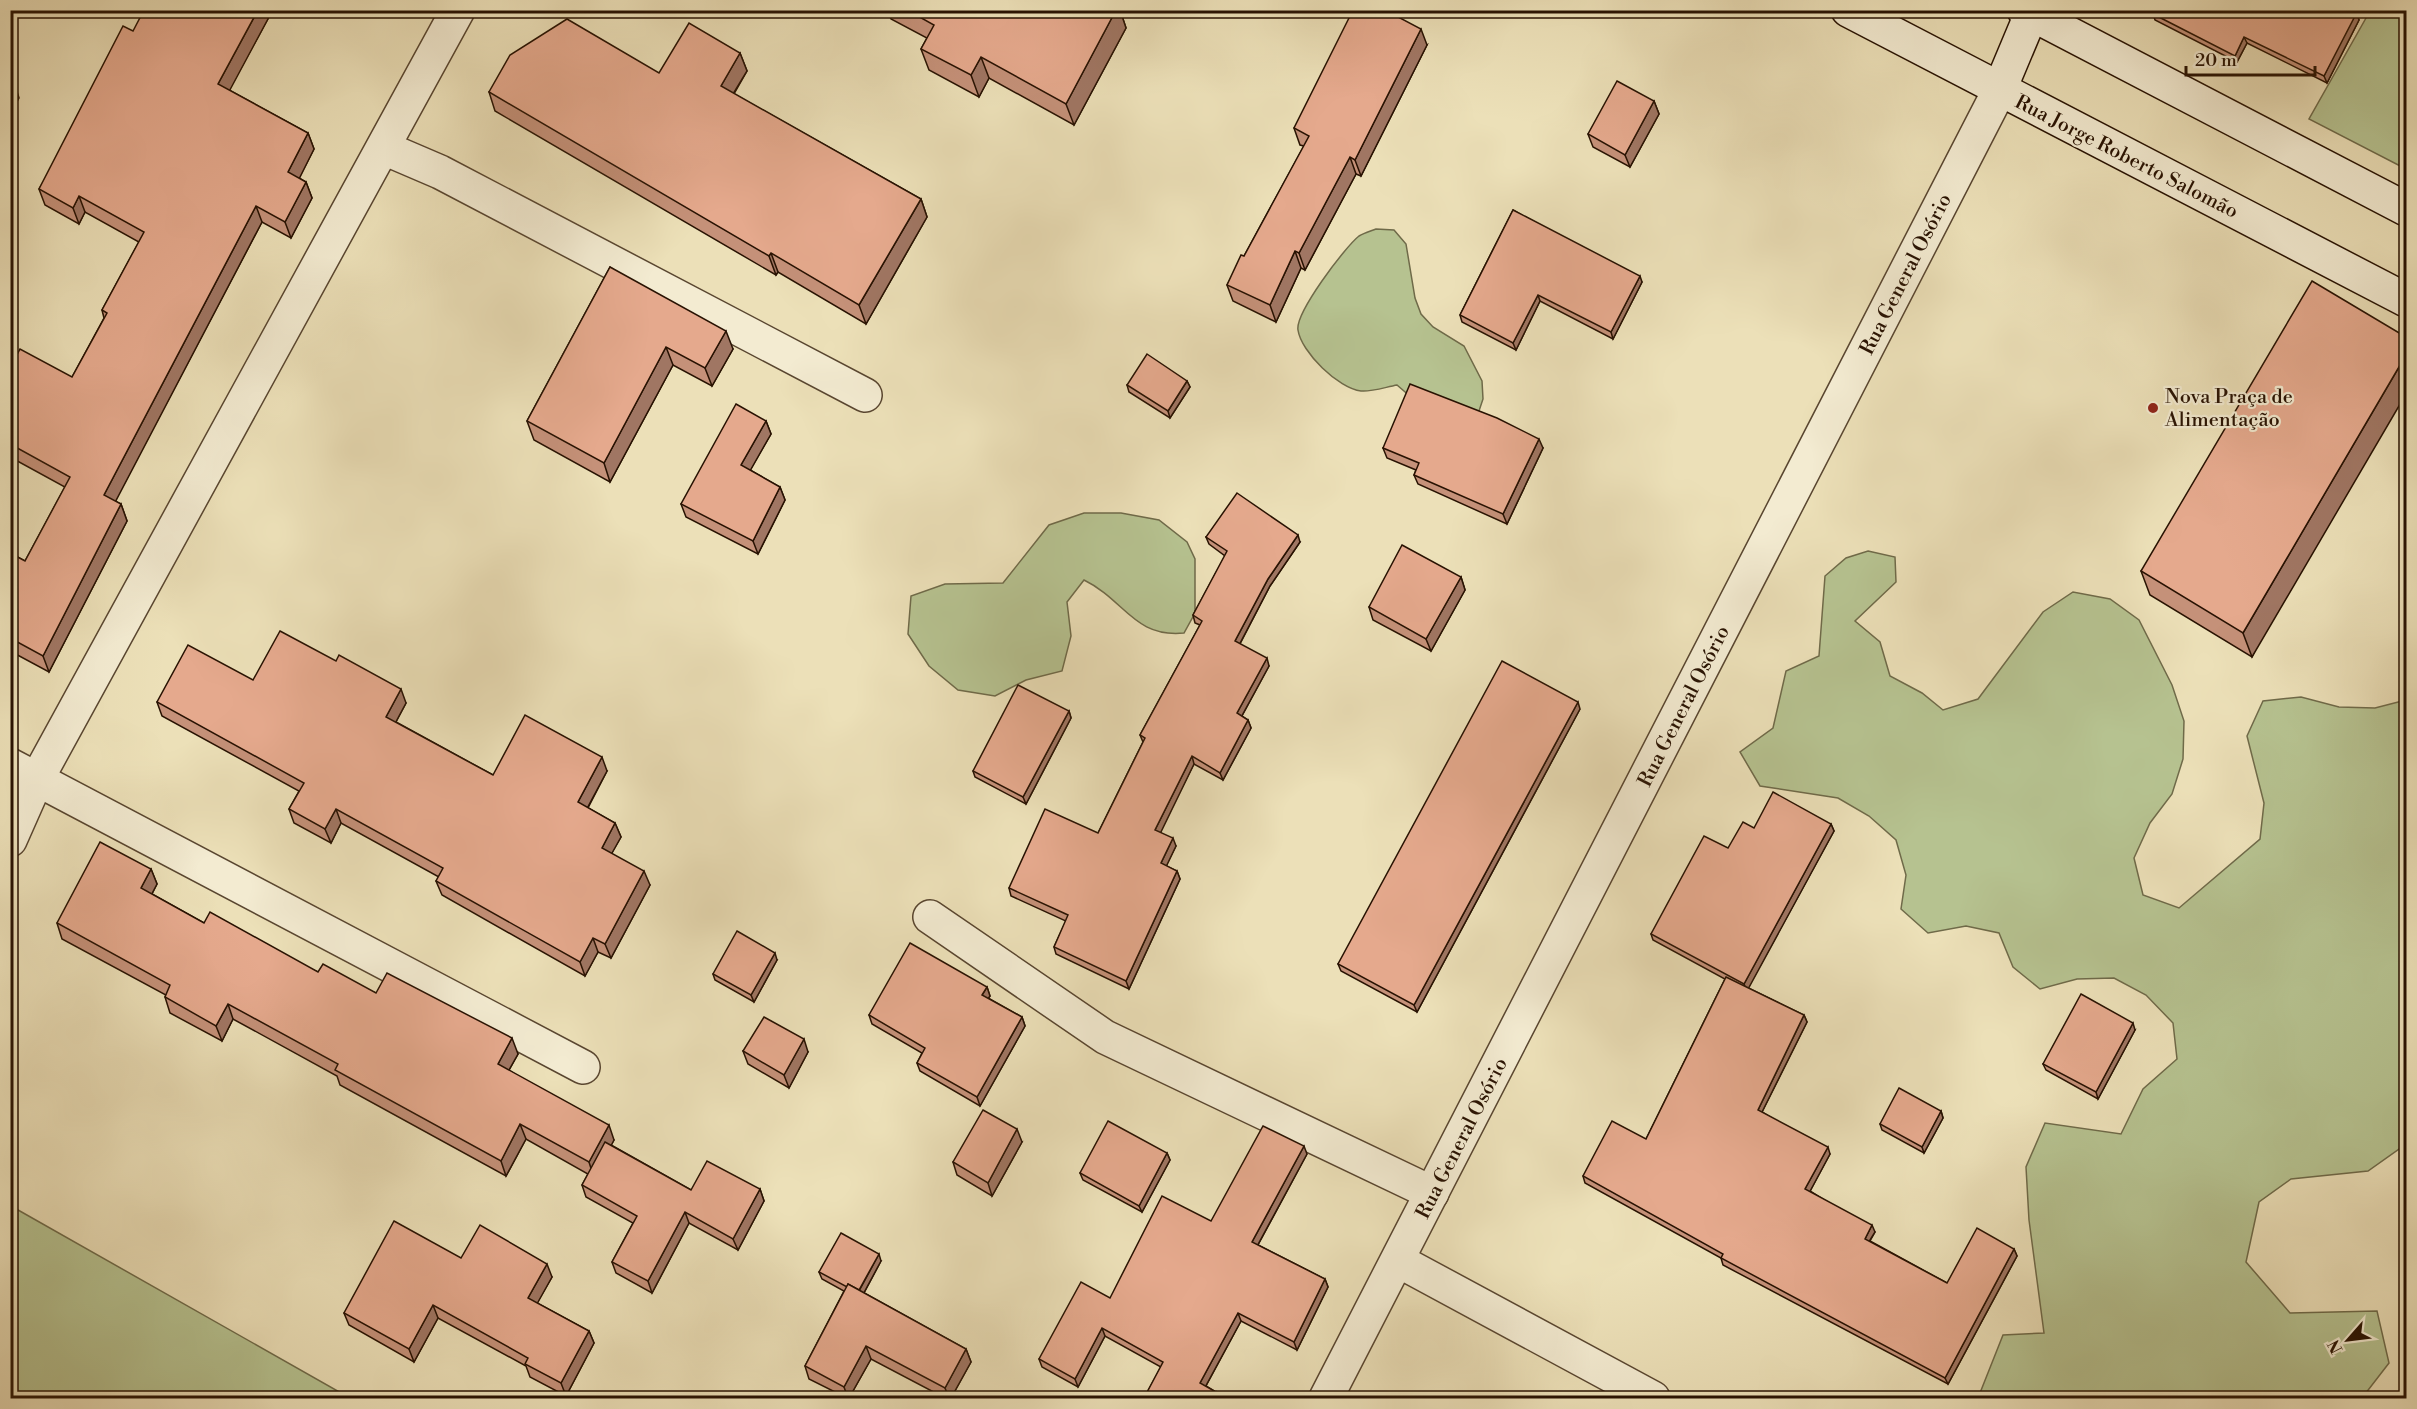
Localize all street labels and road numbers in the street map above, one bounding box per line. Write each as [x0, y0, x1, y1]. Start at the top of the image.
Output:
street label: Rua Jorge Roberto Salomão [2010, 90, 2242, 225]
street label: Rua General Osório [1855, 190, 1958, 359]
street label: Rua General Osório [1633, 622, 1736, 791]
street label: Rua General Osório [1411, 1054, 1514, 1223]

